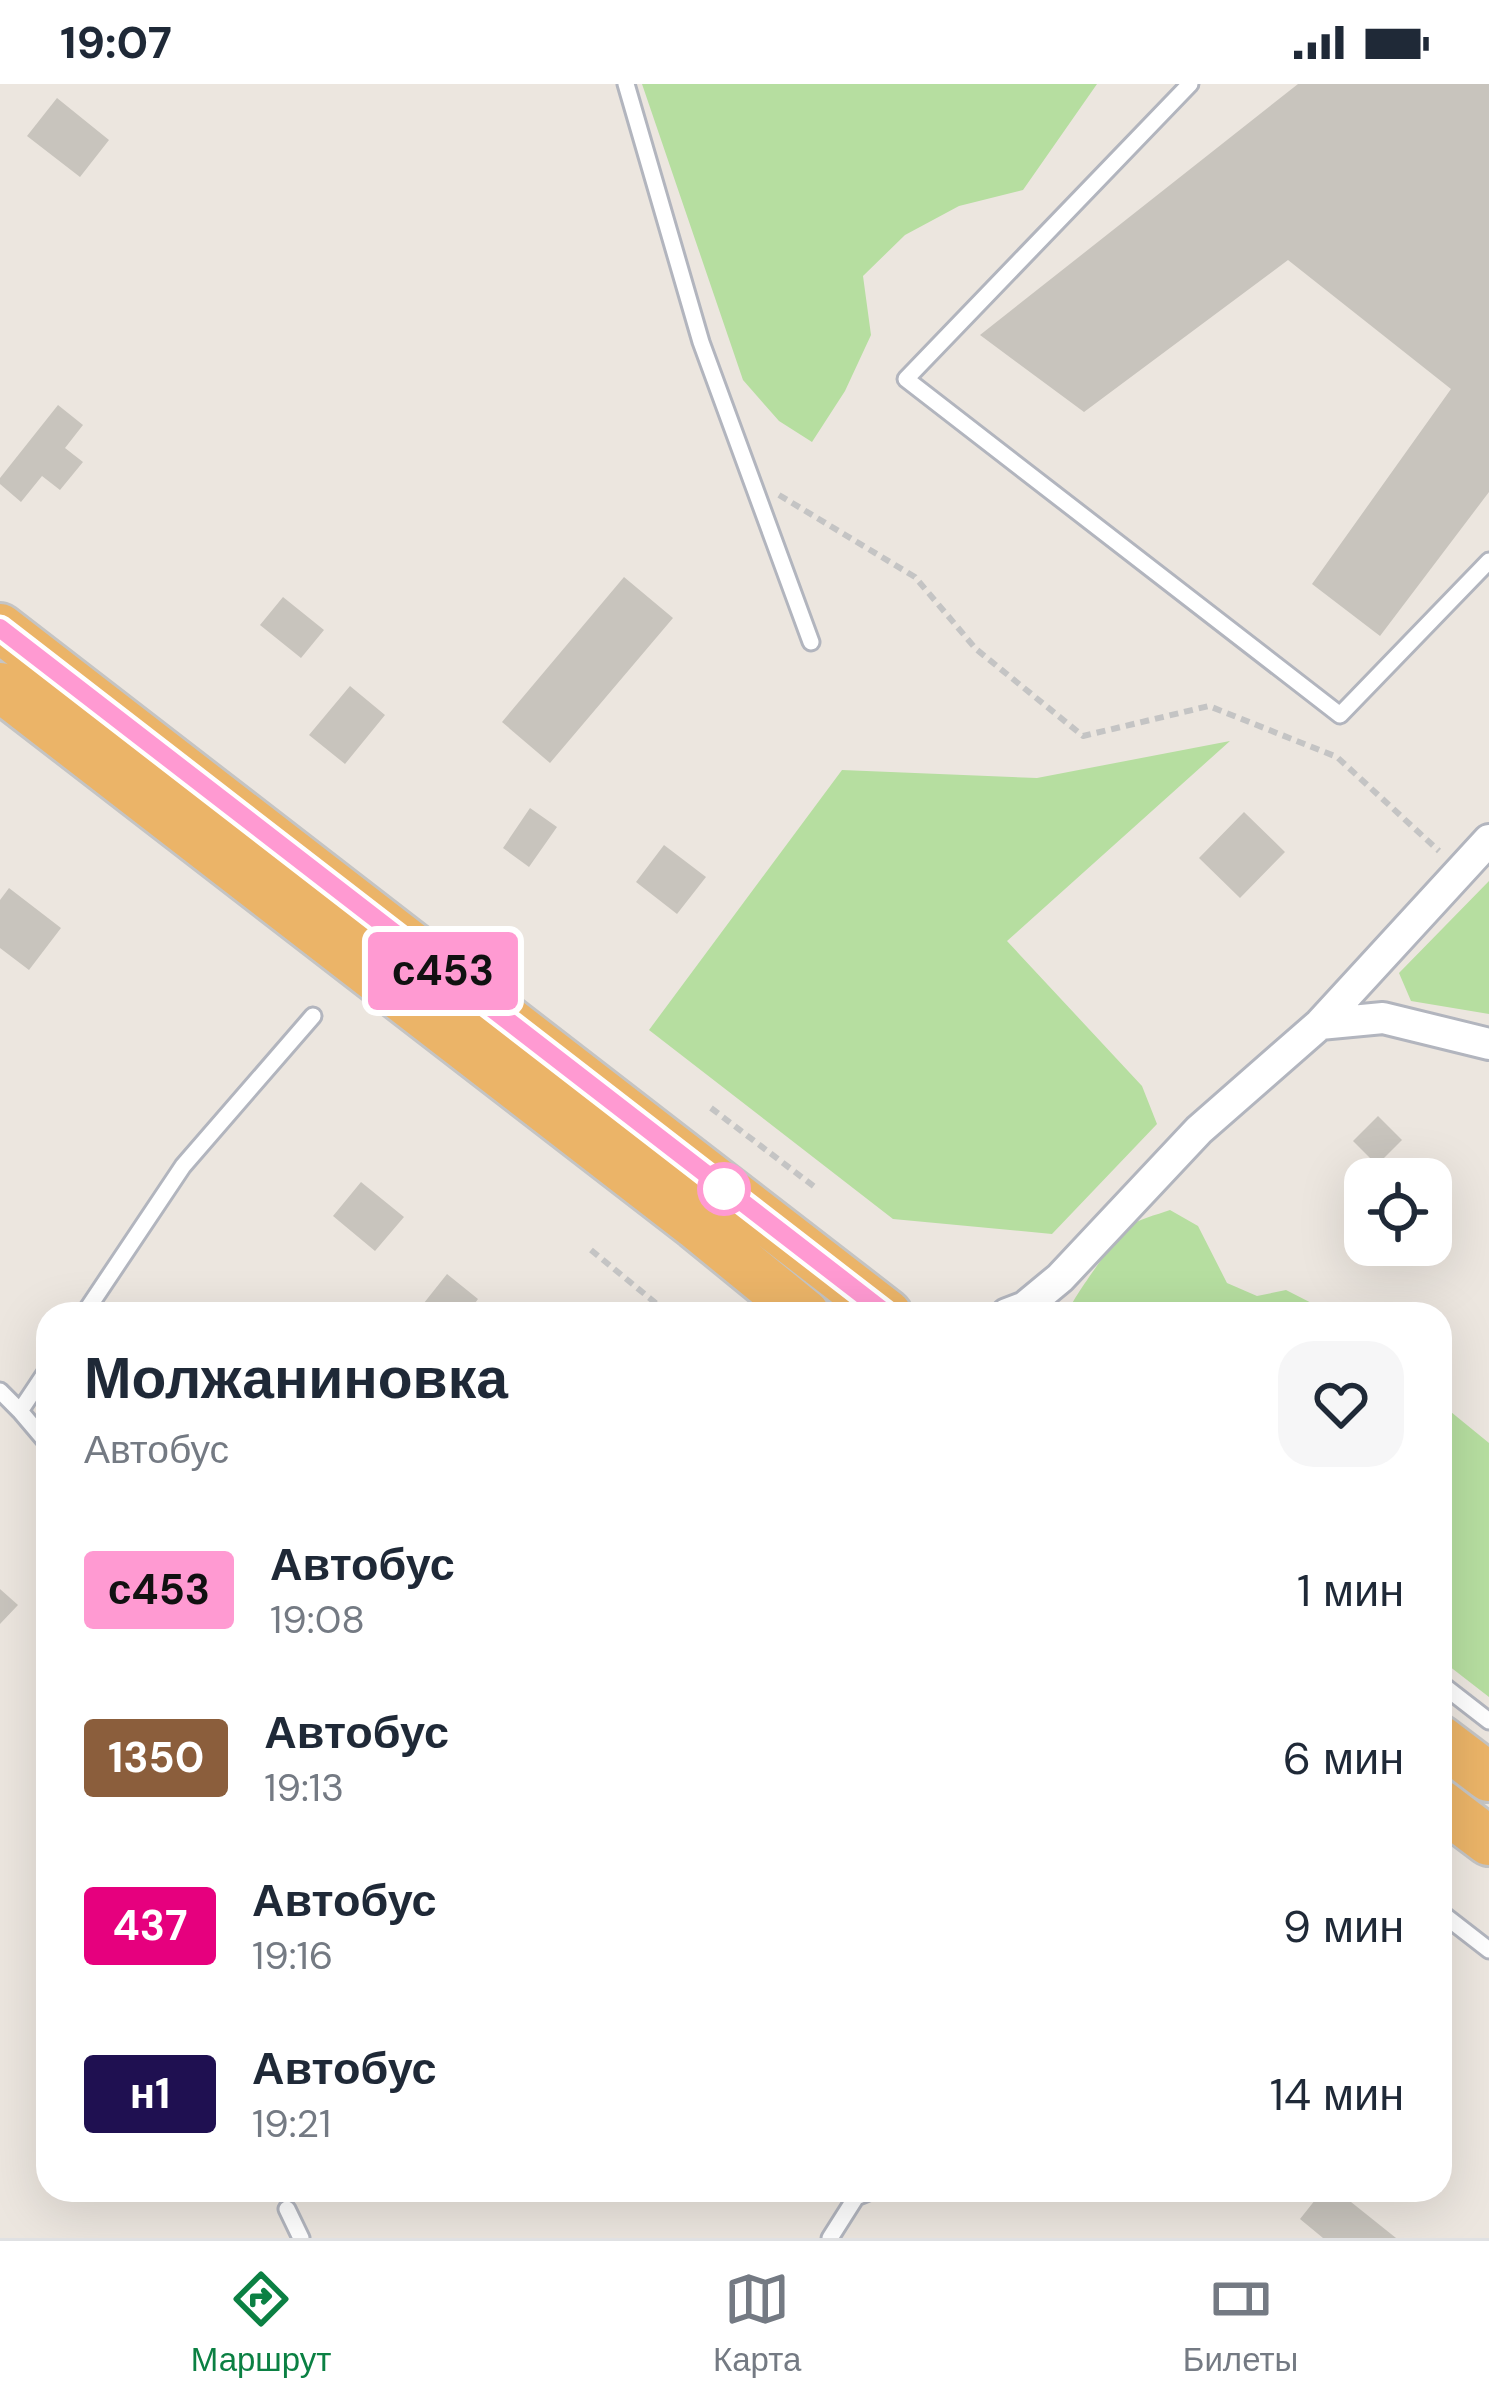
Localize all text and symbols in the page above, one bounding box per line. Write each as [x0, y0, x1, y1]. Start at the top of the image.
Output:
text: 19:07 [60, 13, 172, 72]
line badge: с453 [359, 932, 527, 1010]
text: с453 [392, 943, 494, 998]
map controls [1344, 1158, 1452, 1266]
button: locate [1344, 1158, 1452, 1266]
unlabelled marker [699, 1164, 749, 1214]
text: Молжаниновка [84, 1341, 508, 1416]
button: heart [1278, 1341, 1404, 1467]
text: Автобус [84, 1424, 229, 1475]
text: Автобус [270, 1535, 455, 1594]
text: 1 мин [1297, 1561, 1404, 1620]
text: с453 [108, 1562, 210, 1617]
text: 19:08 [270, 1594, 365, 1645]
text: Автобус [264, 1703, 449, 1762]
text: 6 мин [1283, 1729, 1404, 1788]
text: 1350 [108, 1730, 204, 1785]
text: 19:13 [264, 1762, 344, 1813]
text: Автобус [252, 1871, 437, 1930]
text: 9 мин [1283, 1897, 1404, 1956]
text: 437 [113, 1898, 187, 1953]
text: 19:16 [252, 1930, 333, 1981]
text: Автобус [252, 2039, 437, 2098]
text: 14 мин [1270, 2065, 1404, 2124]
text: н1 [130, 2066, 170, 2121]
text: 19:21 [252, 2098, 331, 2149]
tab: Маршрут [191, 2266, 331, 2381]
tab: Карта [713, 2266, 801, 2381]
tab: Билеты [1183, 2266, 1298, 2381]

